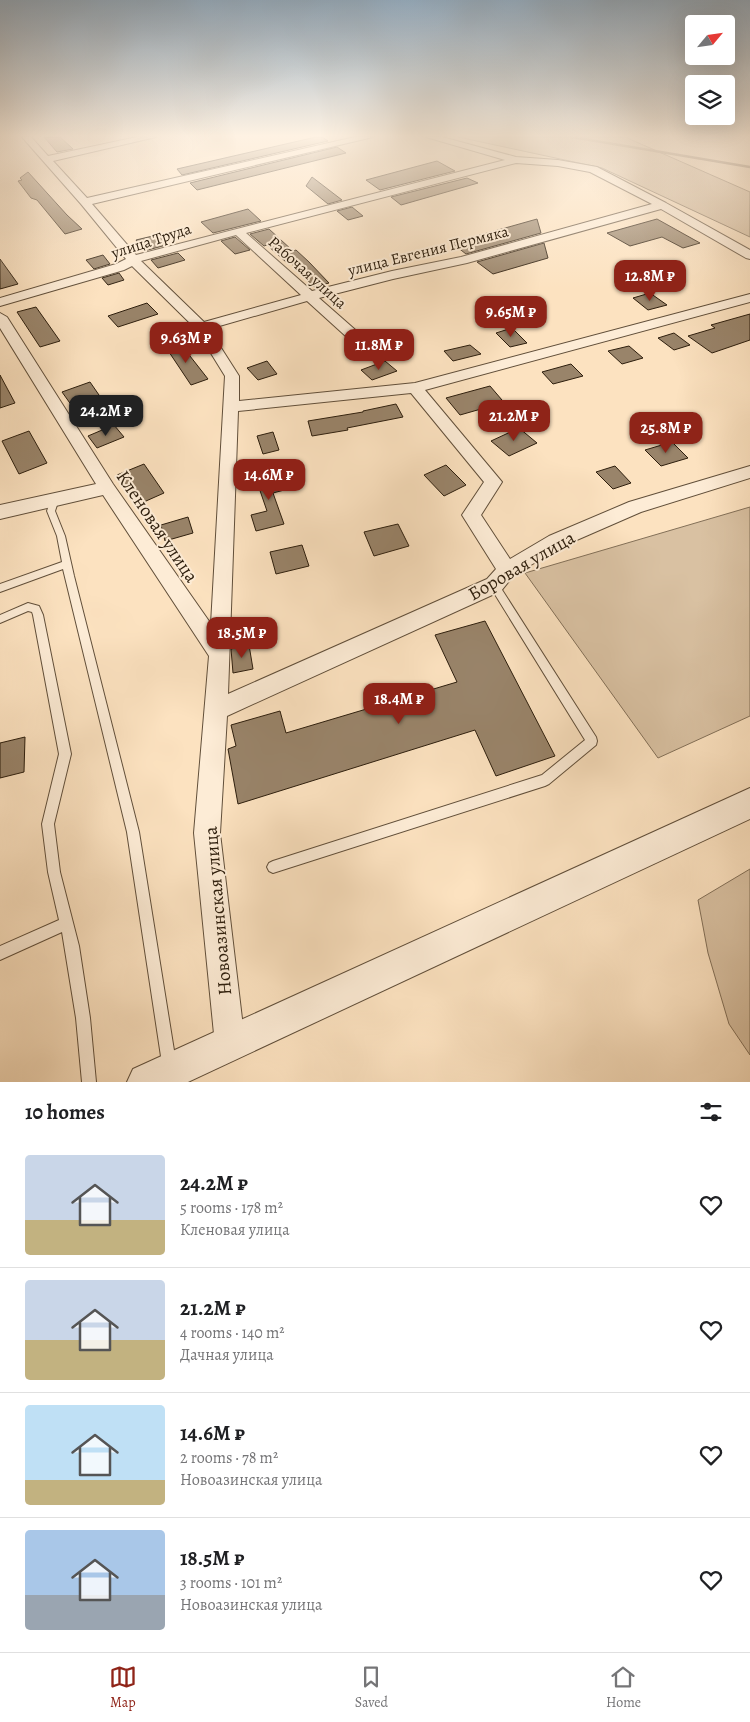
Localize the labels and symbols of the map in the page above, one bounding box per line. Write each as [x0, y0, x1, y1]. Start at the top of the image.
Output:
north arrow [685, 15, 735, 65]
street label: улица Труда [108, 217, 195, 265]
street label: улица Евгения Пермяка [345, 220, 511, 282]
street label: Рабочая улица [263, 231, 352, 315]
pin: 12.8M ₽ [604, 260, 696, 302]
pin: 9.65M ₽ [465, 296, 557, 338]
pin: 9.63M ₽ [140, 322, 232, 364]
pin: 11.8M ₽ [333, 328, 425, 371]
pin: 24.2M ₽ [60, 394, 152, 437]
pin: 21.2M ₽ [468, 400, 560, 442]
pin: 25.8M ₽ [620, 412, 712, 454]
pin: 14.6M ₽ [223, 458, 315, 501]
street label: Кленовая улица [110, 465, 204, 588]
street label: Боровая улица [463, 525, 580, 607]
pin: 18.5M ₽ [196, 616, 288, 659]
pin: 18.4M ₽ [353, 682, 445, 725]
street label: Новоазинская улица [198, 825, 238, 996]

